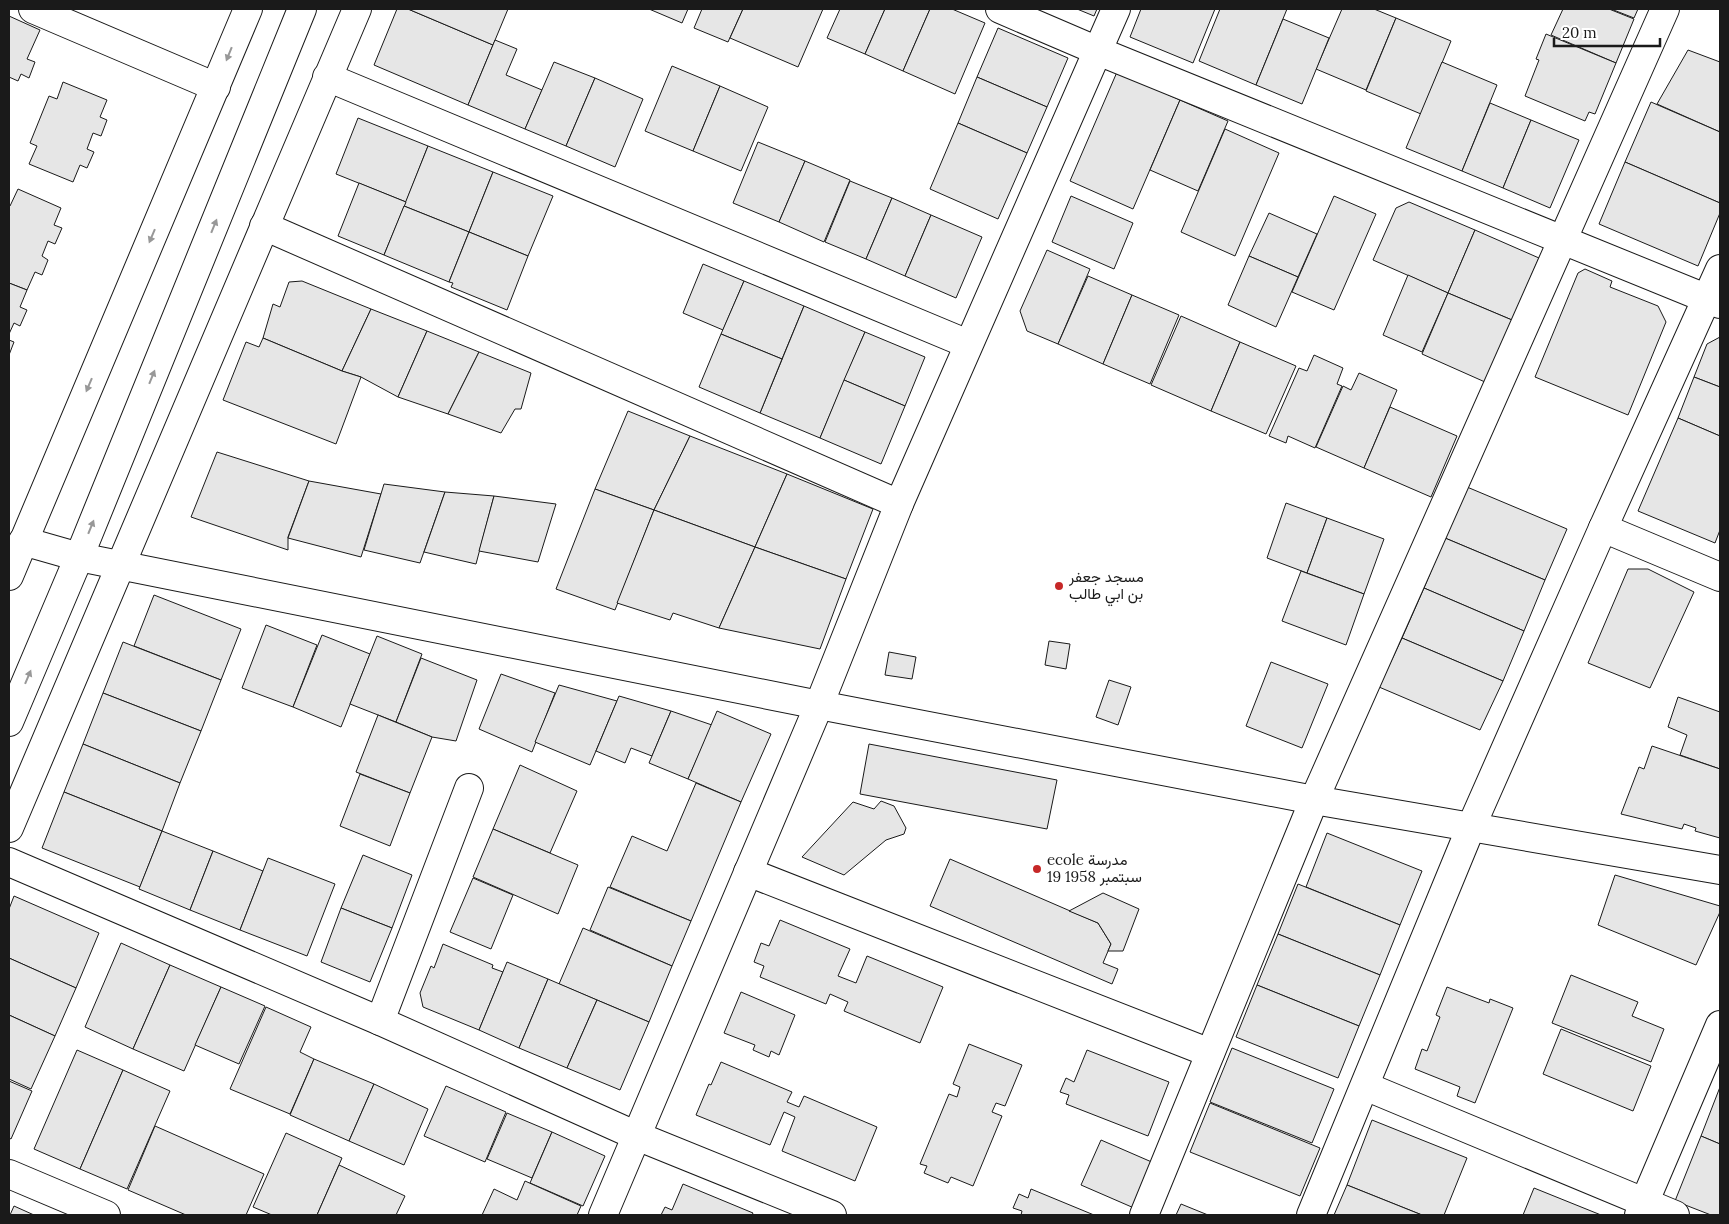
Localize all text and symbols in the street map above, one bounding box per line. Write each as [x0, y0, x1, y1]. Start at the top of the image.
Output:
scale bar [1554, 15, 1660, 47]
text: 20 m [1562, 23, 1597, 42]
one-way arrow [225, 47, 233, 61]
one-way arrow [210, 219, 218, 233]
one-way arrow [148, 229, 156, 243]
one-way arrow [148, 369, 156, 384]
one-way arrow [85, 378, 93, 392]
one-way arrow [87, 520, 95, 534]
place label: مسجد جعفر بن ابي طالب [1068, 567, 1144, 607]
marker: مسجد جعفر بن ابي طالب [1053, 580, 1065, 592]
one-way arrow [24, 670, 32, 684]
place label: ecole مدرسة 19 سبتمبر 1958 [1047, 850, 1142, 886]
marker: ecole مدرسة 19 سبتمبر 1958 [1031, 863, 1043, 875]

